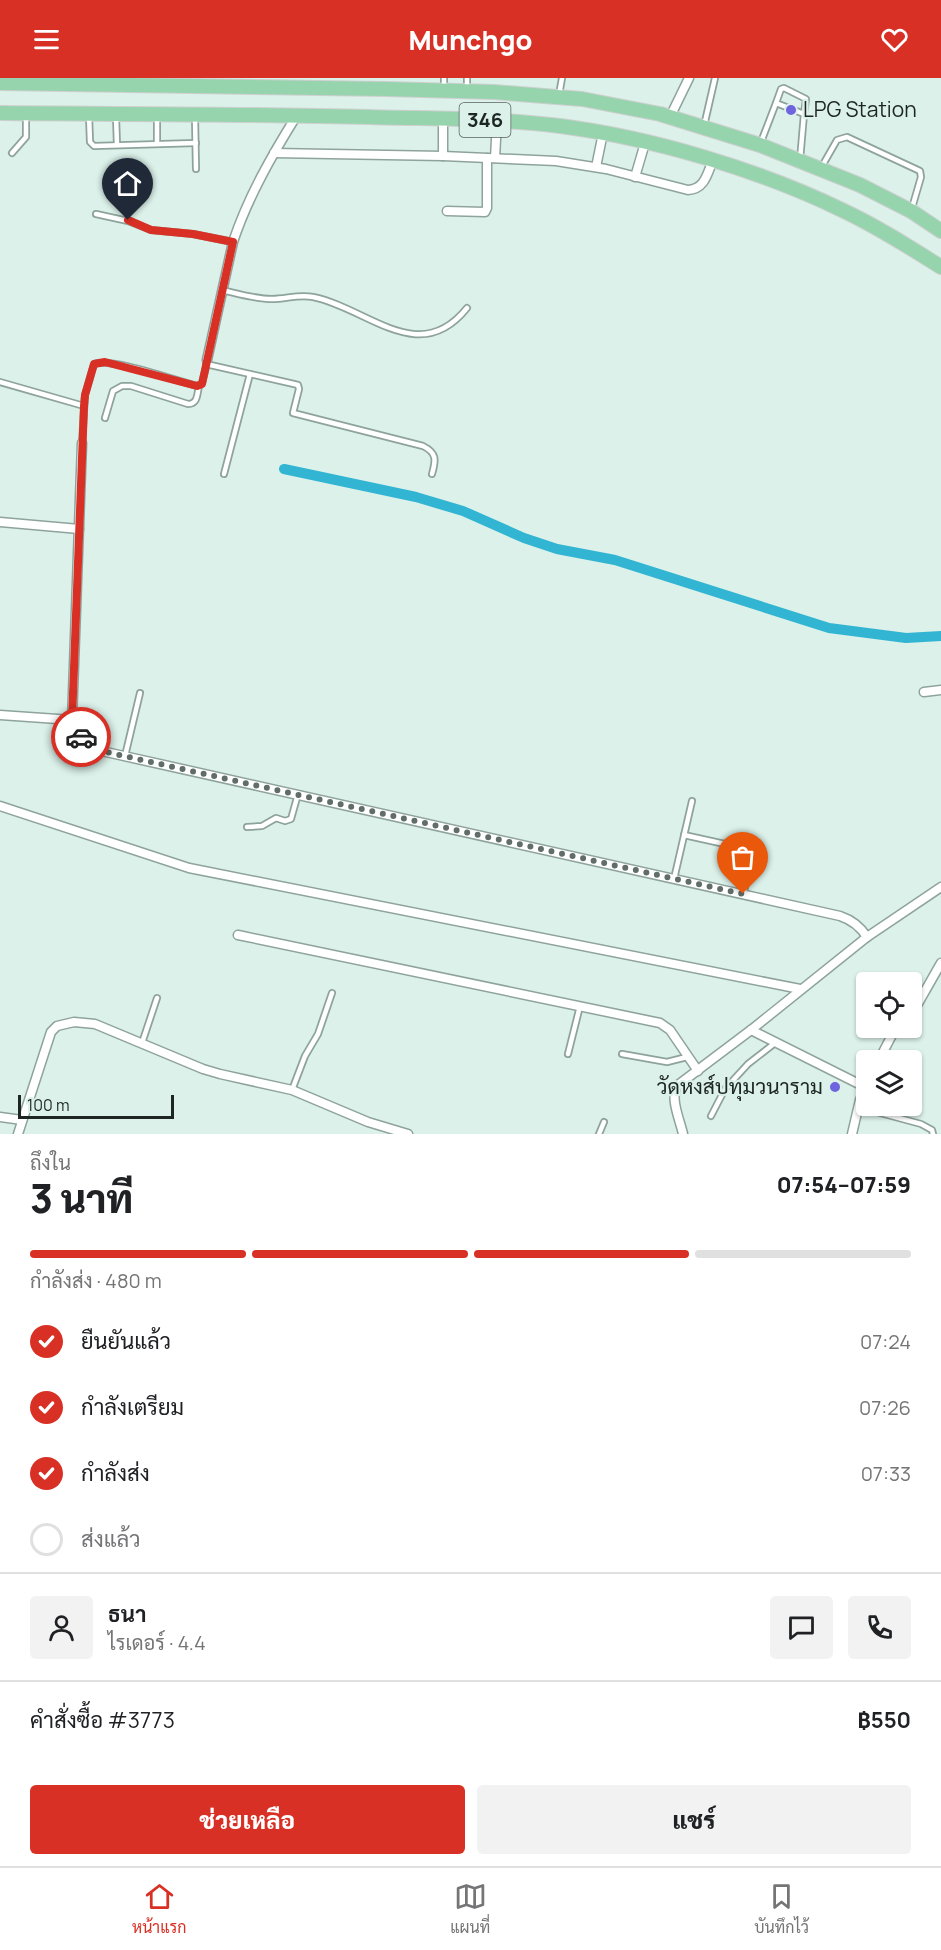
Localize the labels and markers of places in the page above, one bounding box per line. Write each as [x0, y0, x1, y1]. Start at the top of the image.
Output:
place label: LPG Station [803, 95, 917, 123]
marker: LPG Station [784, 103, 798, 117]
pin [102, 158, 153, 220]
pin [717, 832, 768, 894]
place label: วัดหงส์ปทุมวนาราม [657, 1072, 823, 1101]
marker: วัดหงส์ปทุมวนาราม [828, 1080, 842, 1094]

